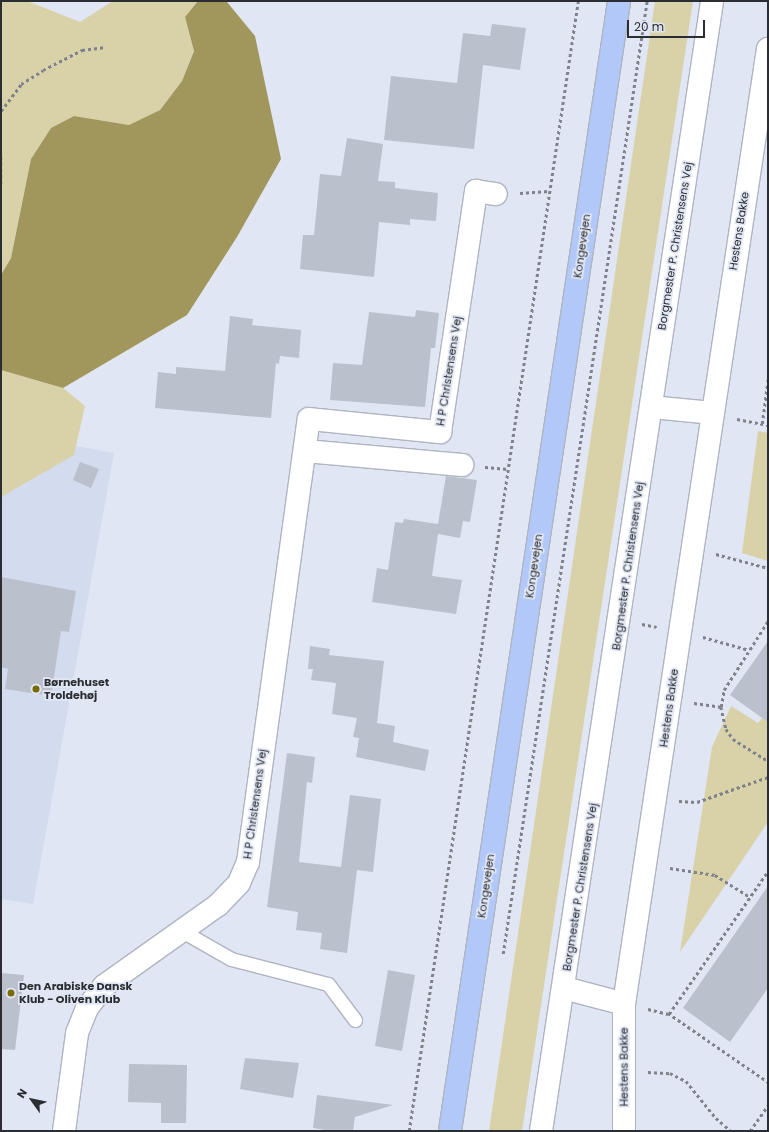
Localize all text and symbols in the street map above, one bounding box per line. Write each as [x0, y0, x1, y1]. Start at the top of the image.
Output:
scale bar [629, 12, 707, 38]
text: 20 m [634, 18, 664, 35]
street label: Borgmester P. Christensens Vej [655, 161, 695, 331]
street label: Hestens Bakke [726, 191, 752, 271]
street label: Kongevejen [571, 213, 593, 279]
street label: H P Christensens Vej [434, 315, 464, 427]
street label: Borgmester P. Christensens Vej [610, 481, 646, 651]
street label: Kongevejen [523, 533, 545, 599]
street label: Hestens Bakke [657, 668, 681, 748]
place label: Børnehuset Troldehøj [44, 676, 109, 702]
marker: Børnehuset Troldehøj [31, 684, 41, 694]
street label: H P Christensens Vej [241, 748, 269, 860]
street label: Borgmester P. Christensens Vej [560, 802, 600, 972]
street label: Kongevejen [475, 853, 497, 919]
place label: Den Arabiske Dansk Klub - Oliven Klub [19, 980, 132, 1006]
marker: Den Arabiske Dansk Klub - Oliven Klub [6, 988, 16, 998]
street label: Hestens Bakke [617, 1027, 631, 1107]
north arrow [12, 1080, 52, 1120]
text: N [13, 1086, 31, 1101]

